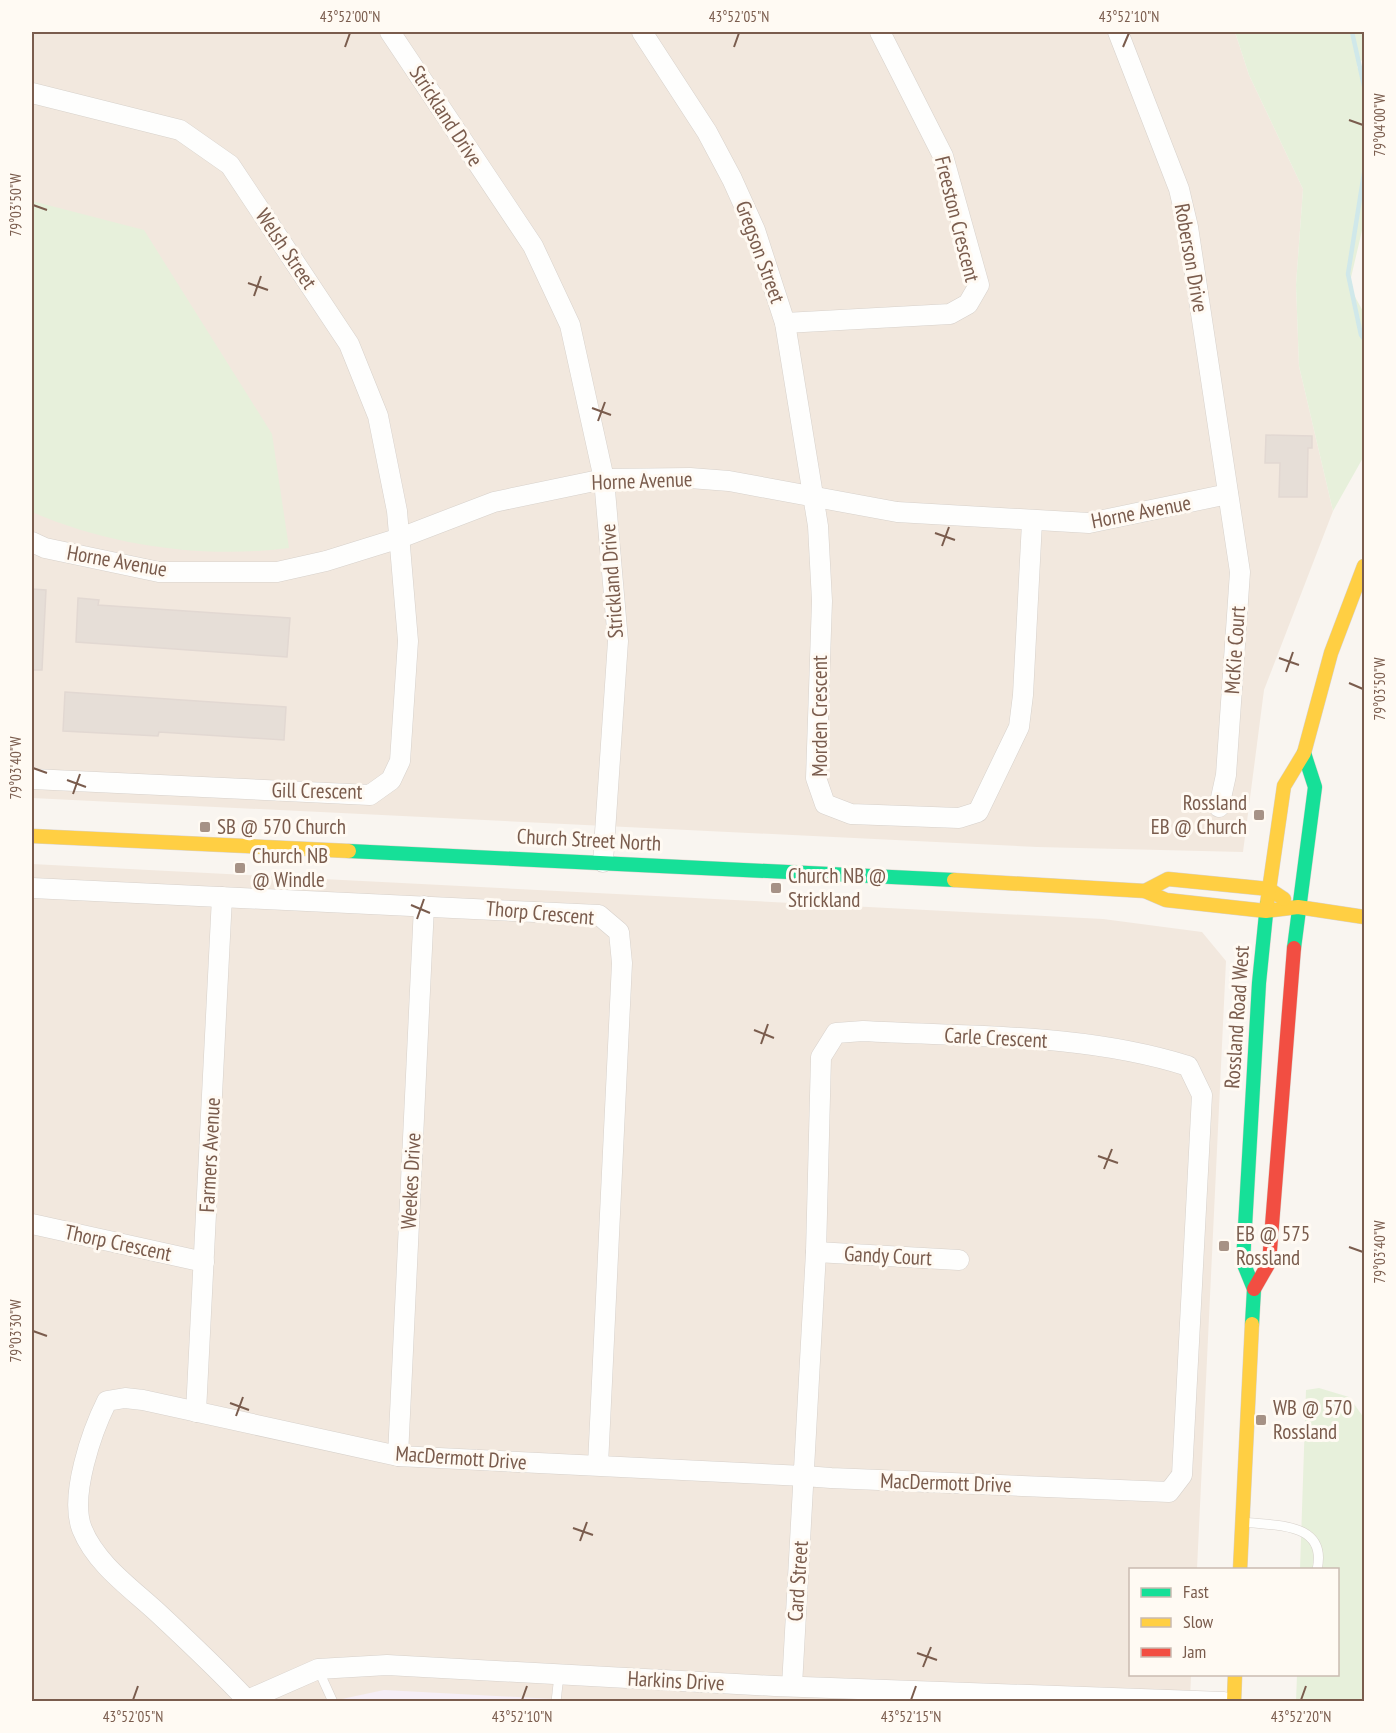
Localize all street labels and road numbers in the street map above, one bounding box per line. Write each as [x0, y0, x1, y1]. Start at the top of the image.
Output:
street label: Strickland Drive [404, 60, 489, 171]
street label: Freeston Crescent [929, 153, 986, 285]
street label: Gregson Street [729, 197, 792, 307]
street label: Roberson Drive [1169, 201, 1214, 314]
street label: Welsh Street [250, 203, 323, 294]
street label: Horne Avenue [591, 465, 693, 496]
street label: Horne Avenue [1089, 489, 1193, 534]
street label: Strickland Drive [594, 523, 629, 639]
street label: Horne Avenue [65, 538, 169, 583]
street label: McKie Court [1218, 605, 1251, 695]
street label: Morden Crescent [806, 655, 833, 777]
street label: Gill Crescent [271, 776, 363, 805]
street label: Church Street North [516, 822, 662, 857]
street label: Thorp Crescent [485, 894, 596, 931]
street label: Rossland Road West [1218, 944, 1255, 1089]
street label: Carle Crescent [944, 1021, 1048, 1054]
street label: Farmers Avenue [193, 1097, 226, 1213]
street label: Weekes Drive [394, 1132, 427, 1230]
street label: Thorp Crescent [62, 1218, 174, 1267]
street label: Gandy Court [843, 1240, 933, 1271]
street label: MacDermott Drive [394, 1439, 528, 1476]
street label: MacDermott Drive [880, 1467, 1012, 1498]
street label: Card Street [781, 1540, 814, 1622]
street label: Harkins Drive [627, 1664, 725, 1697]

